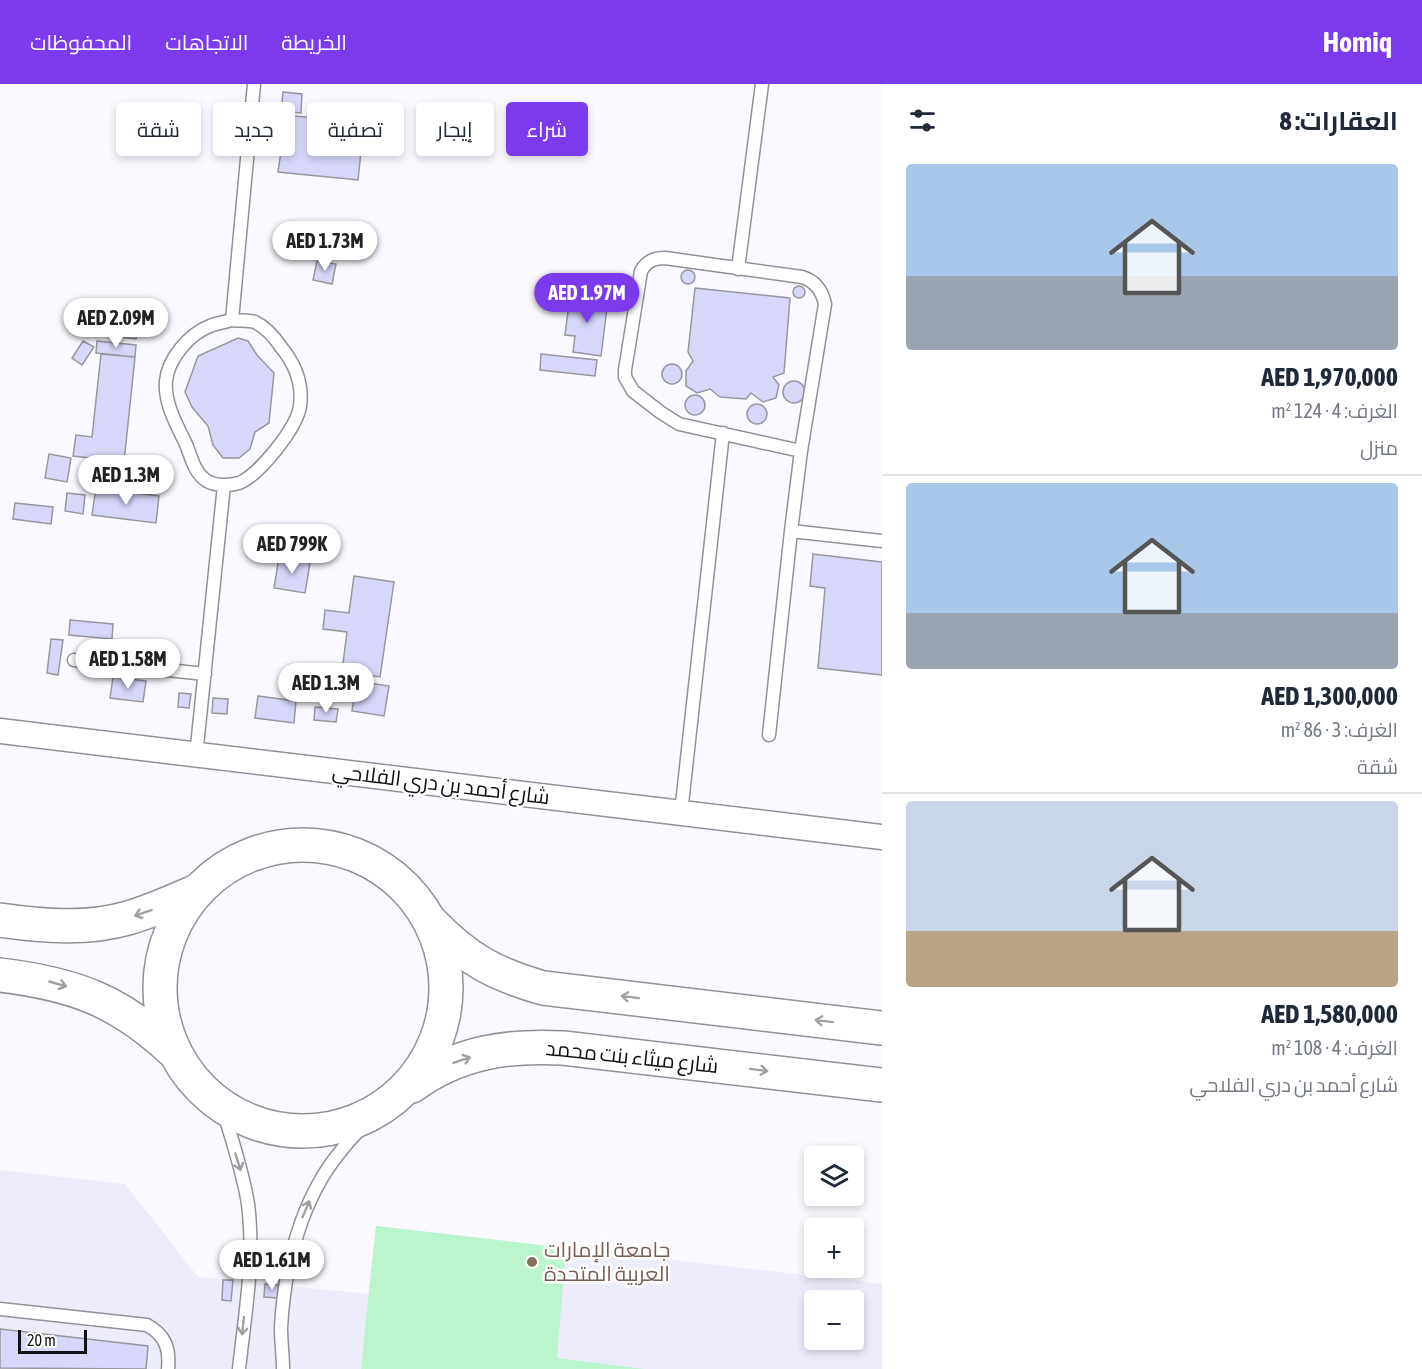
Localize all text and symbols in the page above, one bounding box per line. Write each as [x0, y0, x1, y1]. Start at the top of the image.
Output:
text: Homiq [1323, 26, 1392, 58]
text: المحفوظات [30, 30, 132, 54]
text: الاتجاهات [165, 30, 248, 54]
text: الخريطة [281, 30, 347, 54]
chip: شقة [116, 102, 201, 156]
chip: جديد [213, 102, 295, 156]
chip: تصفية [307, 102, 404, 156]
chip: إيجار [416, 102, 494, 156]
chip: شراء [506, 102, 588, 156]
icon: filters [906, 104, 939, 137]
text: العقارات: 8 [1279, 106, 1398, 136]
icon: home [1098, 203, 1206, 311]
pin: AED 1.73M [256, 221, 394, 272]
text: AED 1.73M [286, 229, 364, 252]
pin: AED 1.97M [518, 273, 656, 324]
text: AED 1.97M [548, 281, 626, 304]
pin: AED 2.09M [47, 298, 185, 349]
text: AED 2.09M [77, 306, 155, 329]
text: AED 1,970,000 [1261, 362, 1398, 392]
text: الغرف: 4 · 124 m² [1271, 399, 1398, 422]
text: منزل [1360, 436, 1398, 459]
pin: AED 1.3M [64, 455, 188, 506]
text: AED 1.3M [92, 463, 160, 486]
icon: home [1098, 522, 1206, 630]
pin: AED 799K [230, 524, 354, 575]
text: AED 799K [257, 532, 327, 555]
pin: AED 1.58M [59, 639, 197, 690]
text: AED 1.58M [89, 647, 167, 670]
pin: AED 1.3M [264, 663, 388, 714]
text: AED 1.3M [292, 671, 360, 694]
text: AED 1,300,000 [1261, 681, 1398, 711]
text: الغرف: 3 · 86 m² [1281, 718, 1398, 741]
text: شقة [1357, 755, 1398, 778]
street label: شارع أحمد بن دري الفلاحي [330, 758, 551, 813]
icon: home [1098, 840, 1206, 948]
one-way arrow [134, 908, 153, 919]
one-way arrow [48, 979, 67, 990]
one-way arrow [621, 992, 641, 1003]
text: AED 1,580,000 [1261, 999, 1398, 1029]
one-way arrow [815, 1015, 834, 1026]
street label: شارع ميثاء بنت محمد [544, 1035, 720, 1080]
text: الغرف: 4 · 108 m² [1271, 1036, 1398, 1059]
one-way arrow [452, 1053, 471, 1064]
one-way arrow [749, 1065, 769, 1076]
text: شارع أحمد بن دري الفلاحي [1190, 1073, 1398, 1096]
map controls [804, 1146, 864, 1350]
button: layers [804, 1146, 864, 1206]
one-way arrow [233, 1152, 244, 1171]
one-way arrow [301, 1201, 313, 1219]
button: + [804, 1218, 864, 1278]
place label: جامعة الإمارات العربية المتحدة [544, 1237, 670, 1286]
pin: AED 1.61M [203, 1240, 341, 1291]
text: AED 1.61M [233, 1248, 311, 1271]
marker: جامعة الإمارات العربية المتحدة [525, 1255, 539, 1269]
button: − [804, 1290, 864, 1350]
one-way arrow [237, 1315, 248, 1335]
scale bar [18, 1327, 87, 1354]
text: 20 m [27, 1331, 56, 1349]

